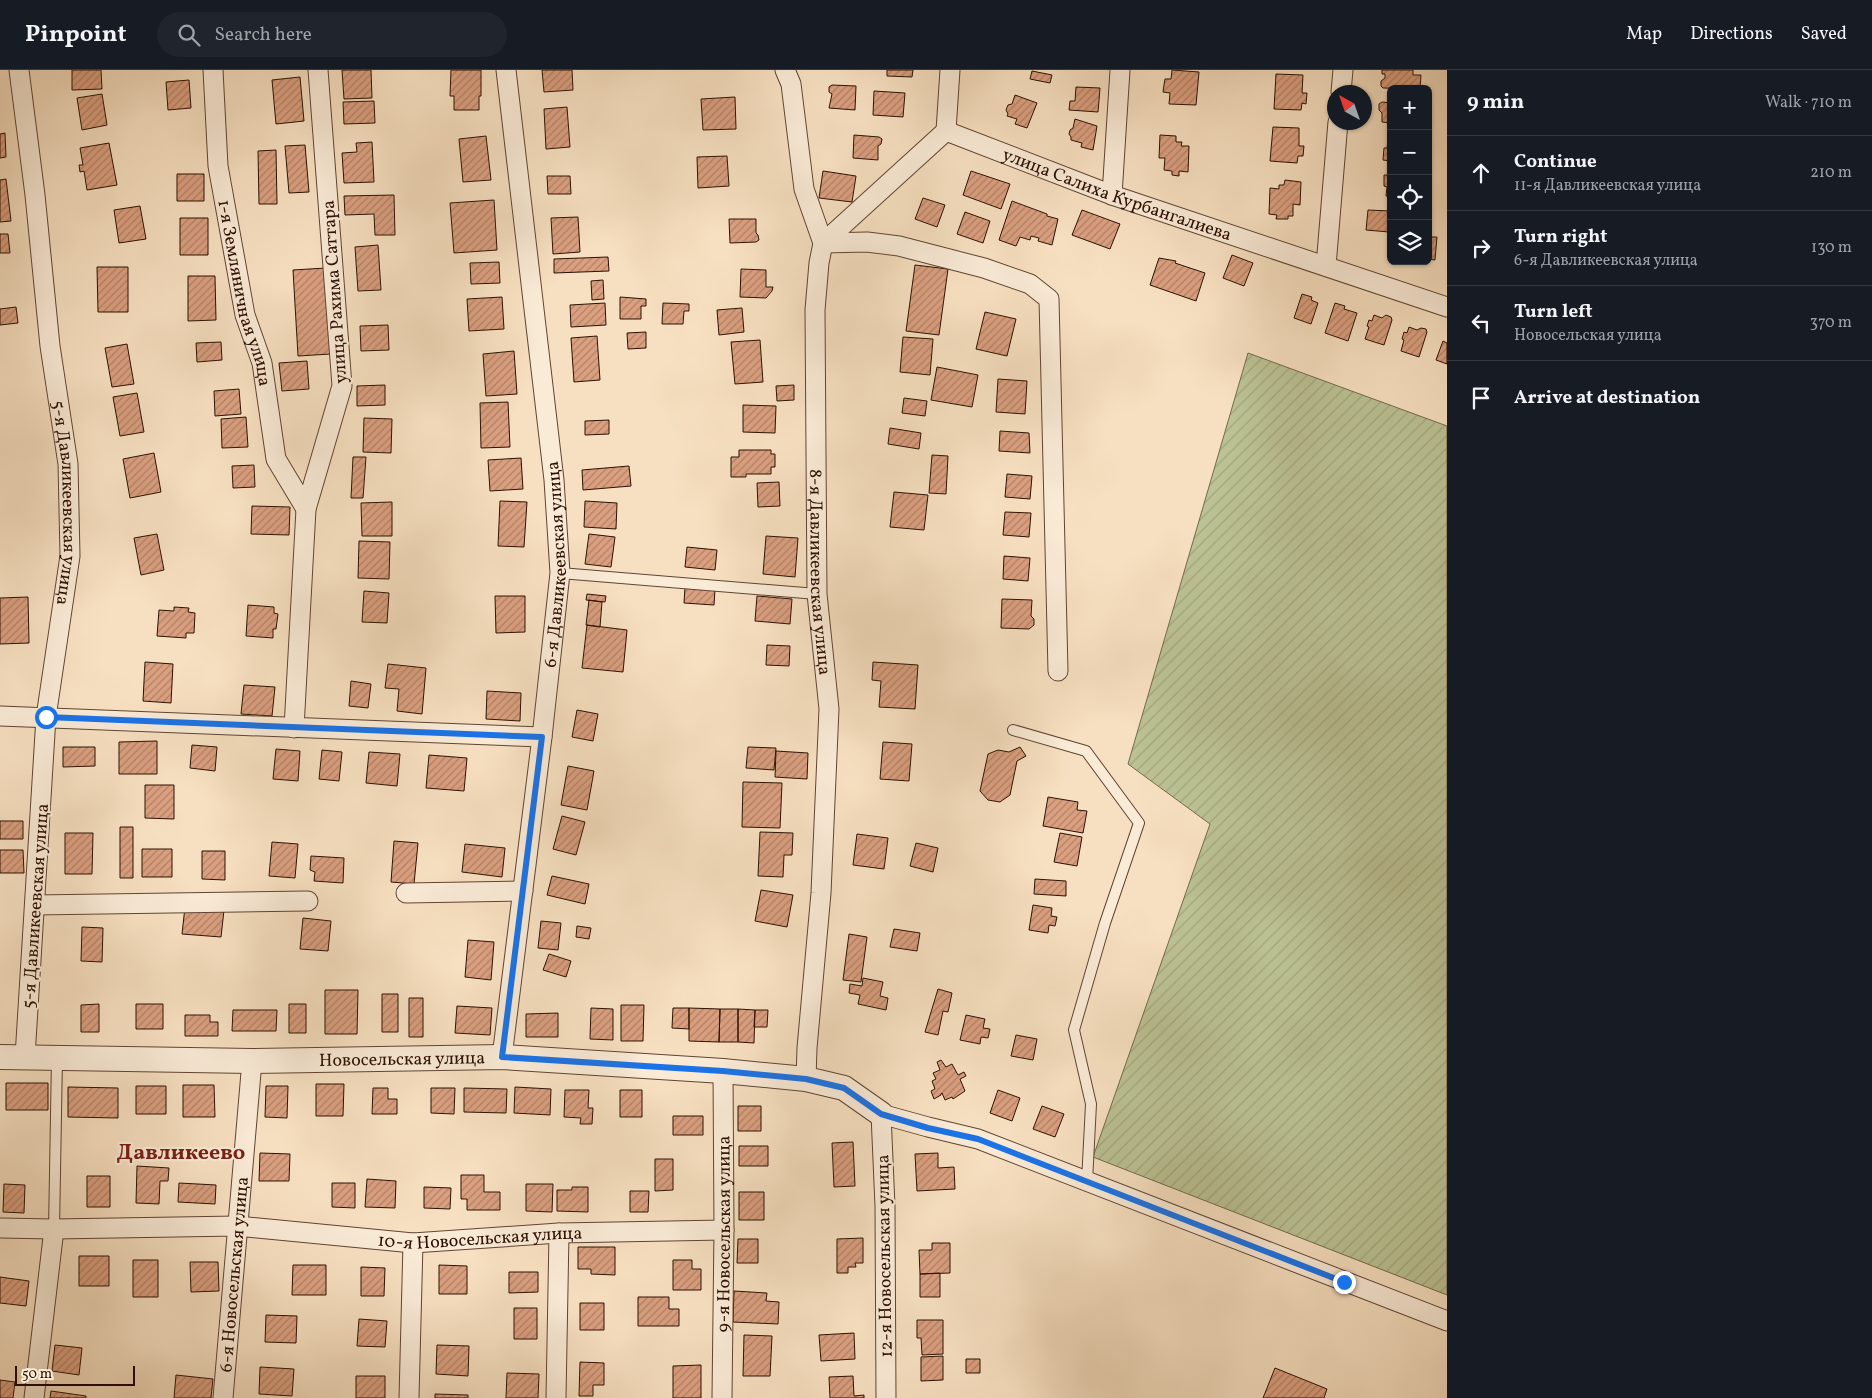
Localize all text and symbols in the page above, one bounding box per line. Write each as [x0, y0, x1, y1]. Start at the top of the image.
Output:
search box [157, 12, 507, 57]
text: Pinpoint [25, 18, 127, 52]
icon: search [175, 21, 203, 49]
text: Search here [215, 22, 312, 48]
text: Map [1626, 22, 1662, 47]
text: Directions [1690, 22, 1773, 47]
text: Saved [1801, 22, 1847, 47]
north arrow [1327, 85, 1372, 130]
map controls [1387, 85, 1432, 265]
button: + [1387, 85, 1432, 130]
text: 9 min [1467, 88, 1524, 117]
text: Walk · 710 m [1765, 92, 1852, 114]
button: − [1387, 130, 1432, 175]
street label: улица Салиха Курбангалиева [998, 143, 1235, 248]
text: Continue [1514, 149, 1597, 175]
icon: ahead [1467, 159, 1495, 187]
text: 210 m [1810, 162, 1852, 184]
button: locate [1387, 175, 1432, 220]
text: 11-я Давликеевская улица [1514, 175, 1701, 197]
street label: 1-я Земляничная улица [210, 198, 276, 388]
street label: улица Рахима Саттара [317, 199, 354, 385]
button: layers [1387, 220, 1432, 265]
text: Turn right [1514, 224, 1607, 250]
icon: right [1467, 234, 1495, 262]
text: 130 m [1811, 237, 1852, 259]
text: 6-я Давликеевская улица [1514, 250, 1698, 272]
text: Turn left [1514, 299, 1593, 325]
icon: left [1467, 309, 1495, 337]
text: 370 m [1810, 312, 1852, 334]
text: Новосельская улица [1514, 325, 1662, 347]
icon: arrive [1467, 384, 1495, 412]
text: Arrive at destination [1514, 385, 1700, 411]
street label: 5-я Давликеевская улица [44, 399, 81, 607]
street label: 6-я Давликеевская улица [539, 460, 574, 669]
street label: 8-я Давликеевская улица [802, 469, 836, 676]
route start [35, 706, 58, 729]
street label: 5-я Давликеевская улица [17, 803, 56, 1010]
street label: Новосельская улица [319, 1046, 485, 1074]
street label: 9-я Новосельская улица [712, 1136, 738, 1333]
district label: Давликеево [117, 1138, 245, 1169]
street label: 12-я Новосельская улица [871, 1154, 900, 1358]
street label: 6-я Новосельская улица [214, 1176, 256, 1374]
street label: 10-я Новосельская улица [376, 1222, 583, 1257]
route end [1333, 1271, 1356, 1294]
scale bar [15, 1363, 135, 1386]
text: 50 m [22, 1365, 52, 1384]

